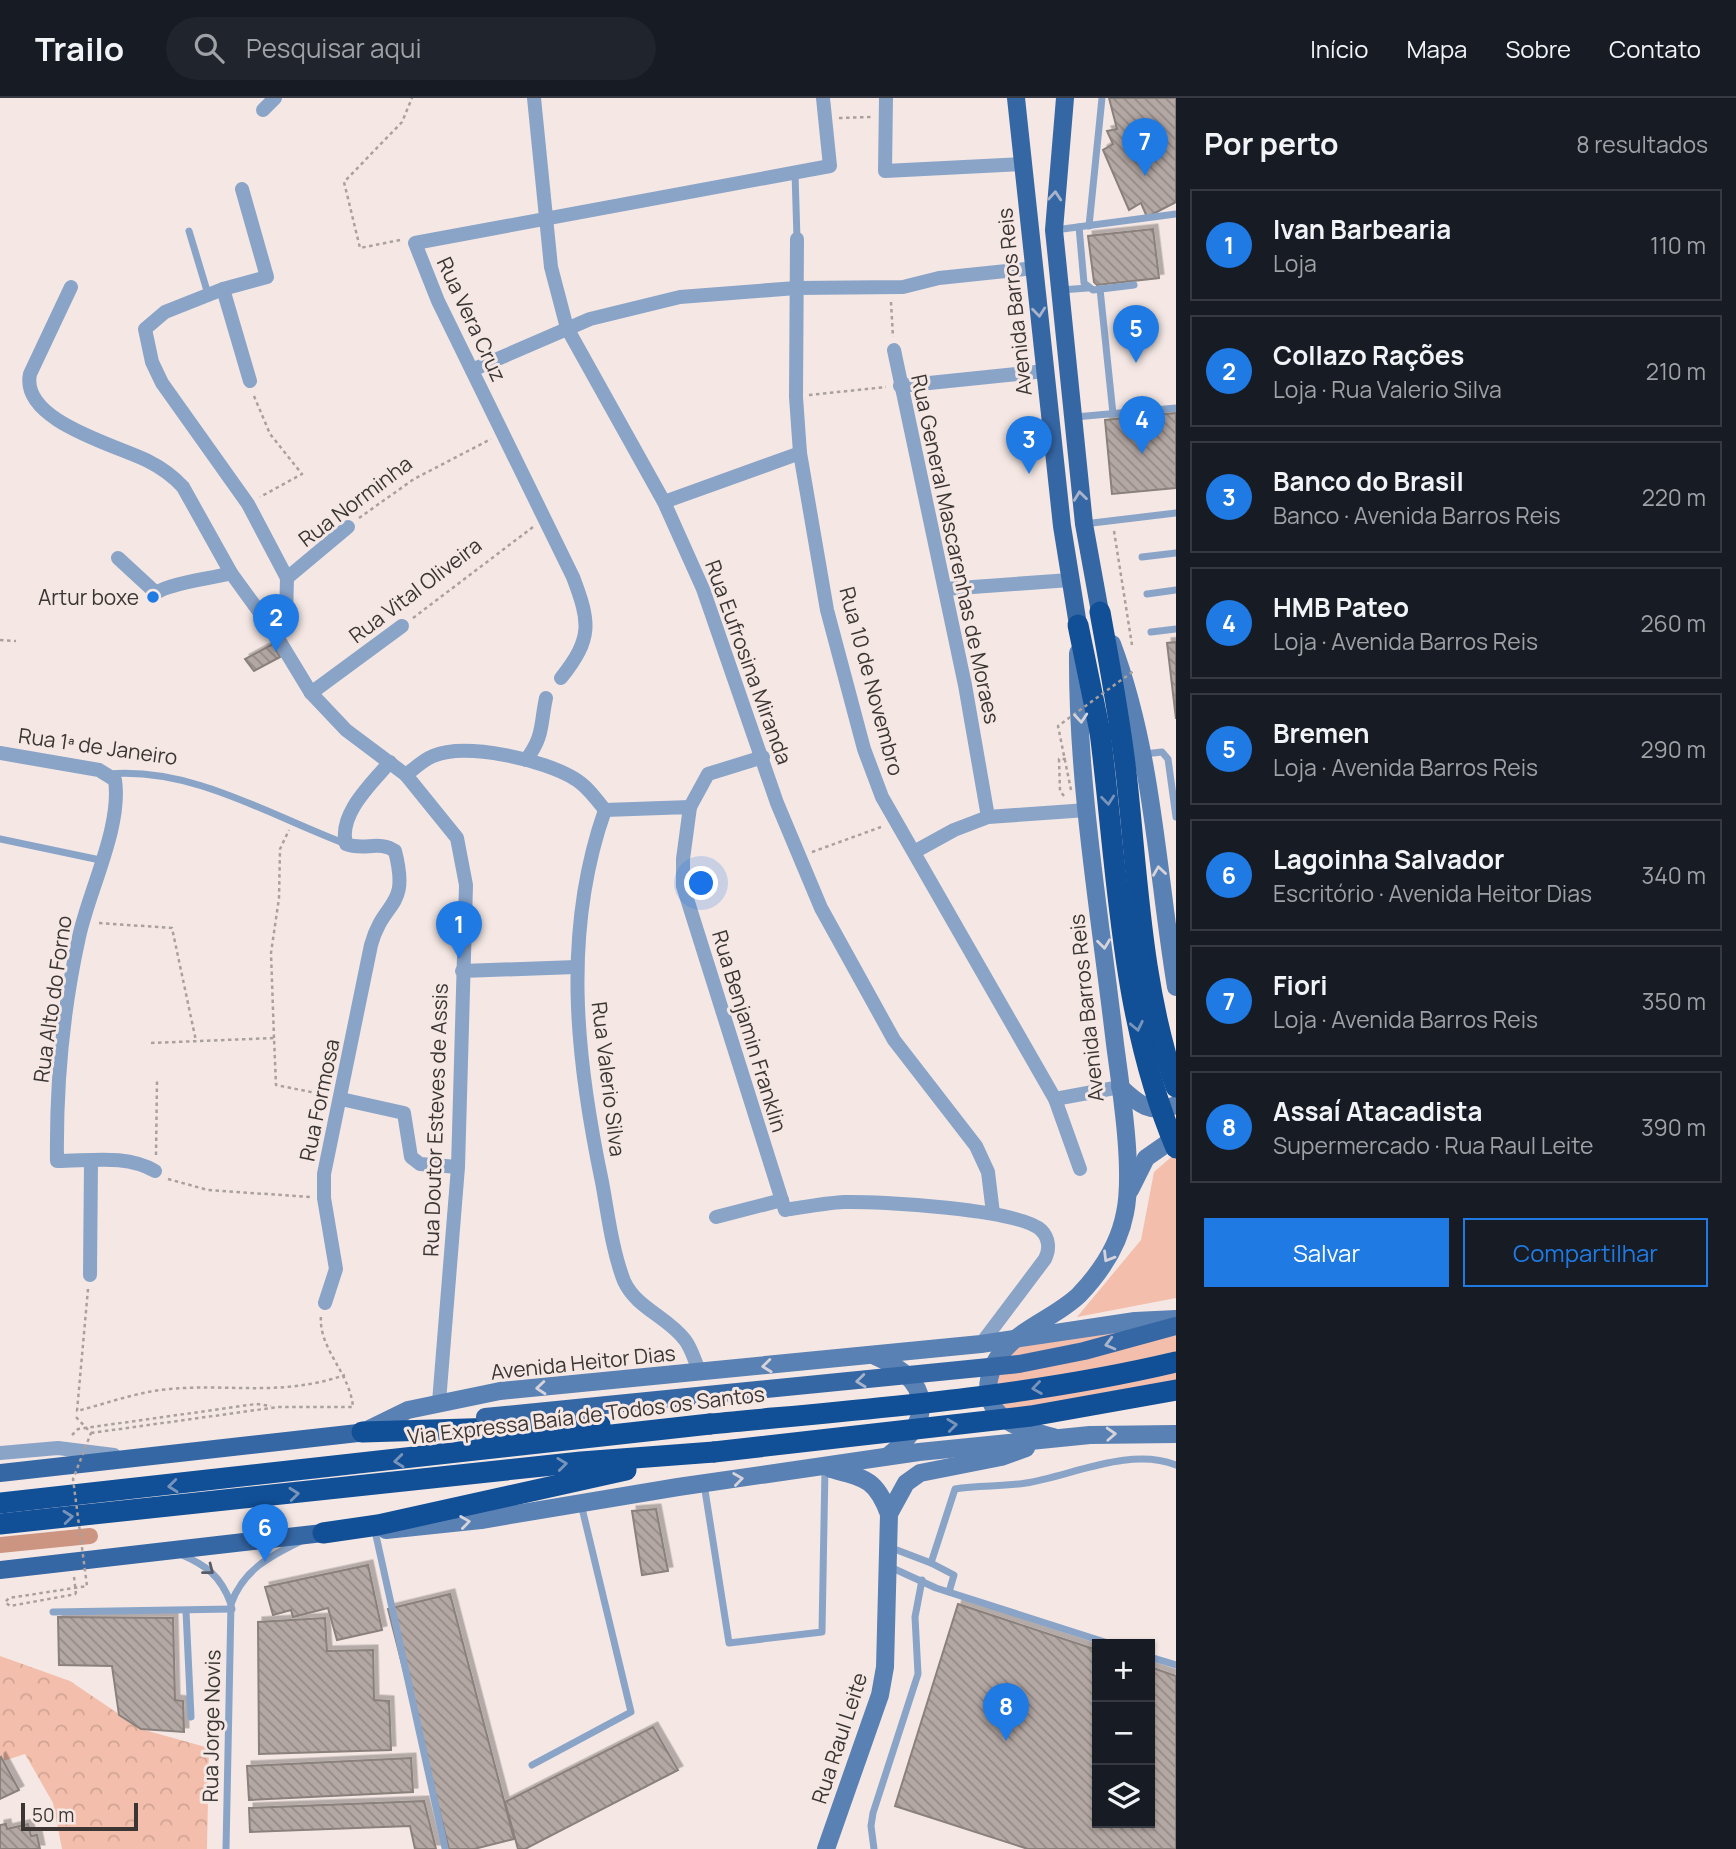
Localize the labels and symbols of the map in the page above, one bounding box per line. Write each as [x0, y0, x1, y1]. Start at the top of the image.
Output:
pin: 7 [1122, 118, 1168, 176]
one-way arrow [1047, 191, 1062, 202]
street label: Avenida Barros Reis [990, 207, 1038, 397]
street label: Rua Vera Cruz [431, 252, 513, 386]
pin: 5 [1113, 305, 1159, 363]
one-way arrow [1032, 306, 1047, 318]
street label: Rua General Mascarenhas de Moraes [905, 372, 1007, 726]
pin: 4 [1119, 396, 1165, 454]
pin: 3 [1006, 416, 1052, 474]
street label: Rua Norminha [293, 449, 417, 553]
one-way arrow [1073, 490, 1088, 502]
street label: Rua Vital Oliveira [343, 531, 487, 649]
street label: Rua Eufrosina Miranda [699, 556, 799, 768]
place label: Artur boxe [38, 583, 139, 611]
street label: Rua 10 de Novembro [833, 584, 911, 778]
marker: Artur boxe [145, 589, 161, 605]
pin: 2 [253, 594, 299, 652]
one-way arrow [1073, 712, 1088, 723]
street label: Rua 1ª de Janeiro [17, 721, 179, 771]
one-way arrow [1100, 795, 1115, 806]
one-way arrow [1152, 865, 1167, 876]
your location [684, 866, 718, 900]
pin: 1 [436, 901, 482, 959]
street label: Avenida Barros Reis [1062, 913, 1110, 1103]
street label: Rua Alto do Forno [26, 914, 78, 1084]
street label: Rua Benjamin Franklin [706, 927, 794, 1135]
one-way arrow [1096, 938, 1111, 950]
street label: Rua Doutor Esteves de Assis [416, 983, 454, 1257]
street label: Rua Valerio Silva [586, 1000, 632, 1158]
one-way arrow [1128, 1020, 1143, 1032]
street label: Rua Formosa [292, 1036, 346, 1164]
one-way arrow [1103, 1249, 1116, 1262]
one-way arrow [1104, 1336, 1116, 1350]
street label: Avenida Heitor Dias [489, 1338, 677, 1386]
one-way arrow [761, 1358, 772, 1373]
one-way arrow [856, 1374, 867, 1389]
street label: Via Expressa Baía de Todos os Santos [406, 1379, 766, 1451]
one-way arrow [535, 1380, 546, 1395]
one-way arrow [1031, 1381, 1043, 1396]
one-way arrow [946, 1418, 958, 1433]
one-way arrow [1106, 1426, 1117, 1441]
one-way arrow [394, 1453, 405, 1468]
one-way arrow [556, 1457, 568, 1472]
one-way arrow [732, 1471, 743, 1486]
one-way arrow [167, 1478, 178, 1493]
one-way arrow [289, 1487, 300, 1502]
pin: 6 [242, 1504, 288, 1562]
one-way arrow [62, 1510, 74, 1525]
one-way arrow [459, 1515, 470, 1530]
one-way arrow [201, 1561, 214, 1574]
street label: Rua Jorge Novis [196, 1649, 226, 1803]
street label: Rua Raul Leite [805, 1669, 873, 1807]
pin: 8 [983, 1683, 1029, 1741]
scale bar [21, 1800, 138, 1832]

